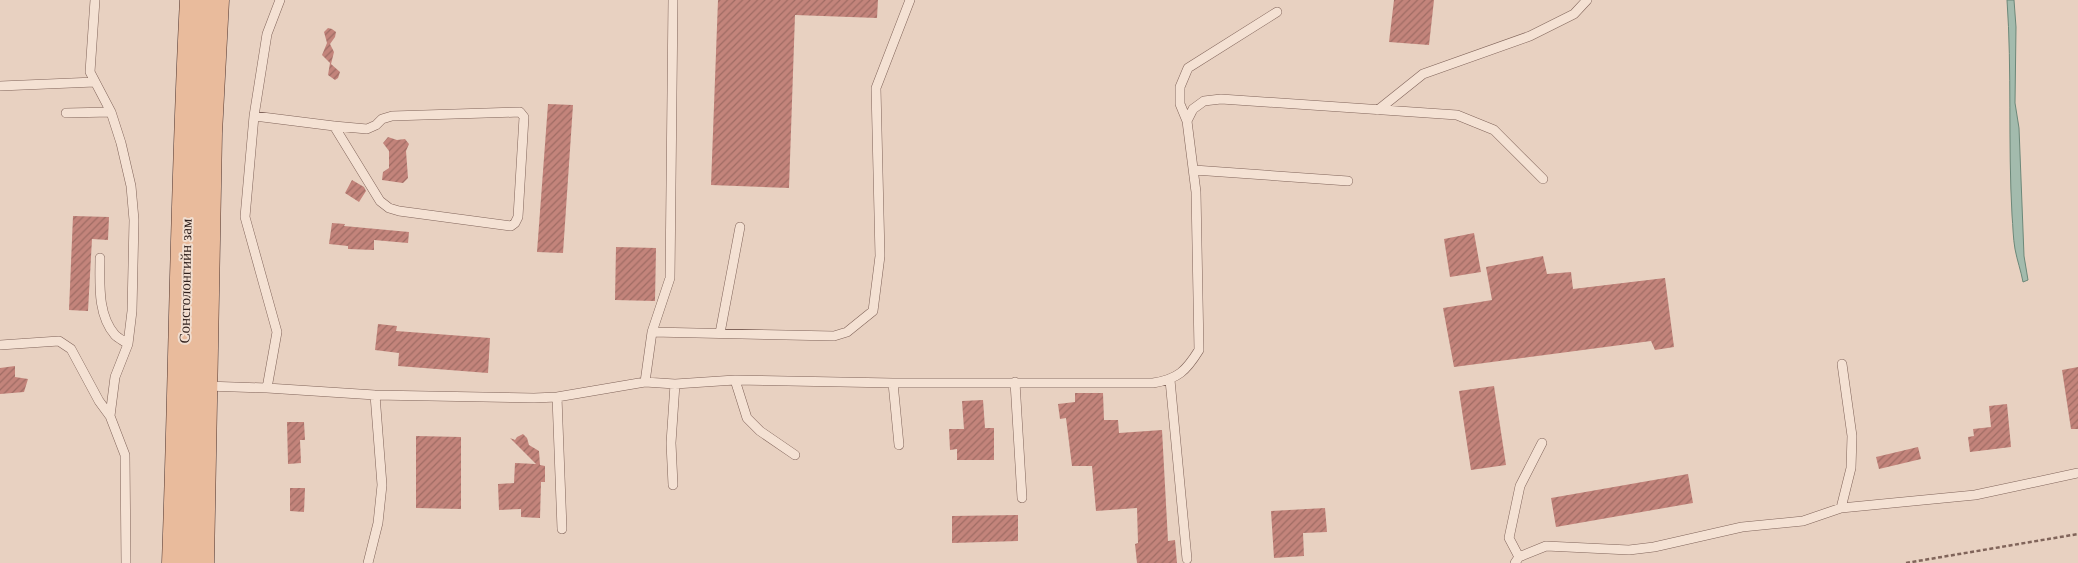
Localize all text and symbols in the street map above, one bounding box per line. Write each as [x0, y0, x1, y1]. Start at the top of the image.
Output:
street label: Сонсголонгийн зам [174, 218, 196, 344]

